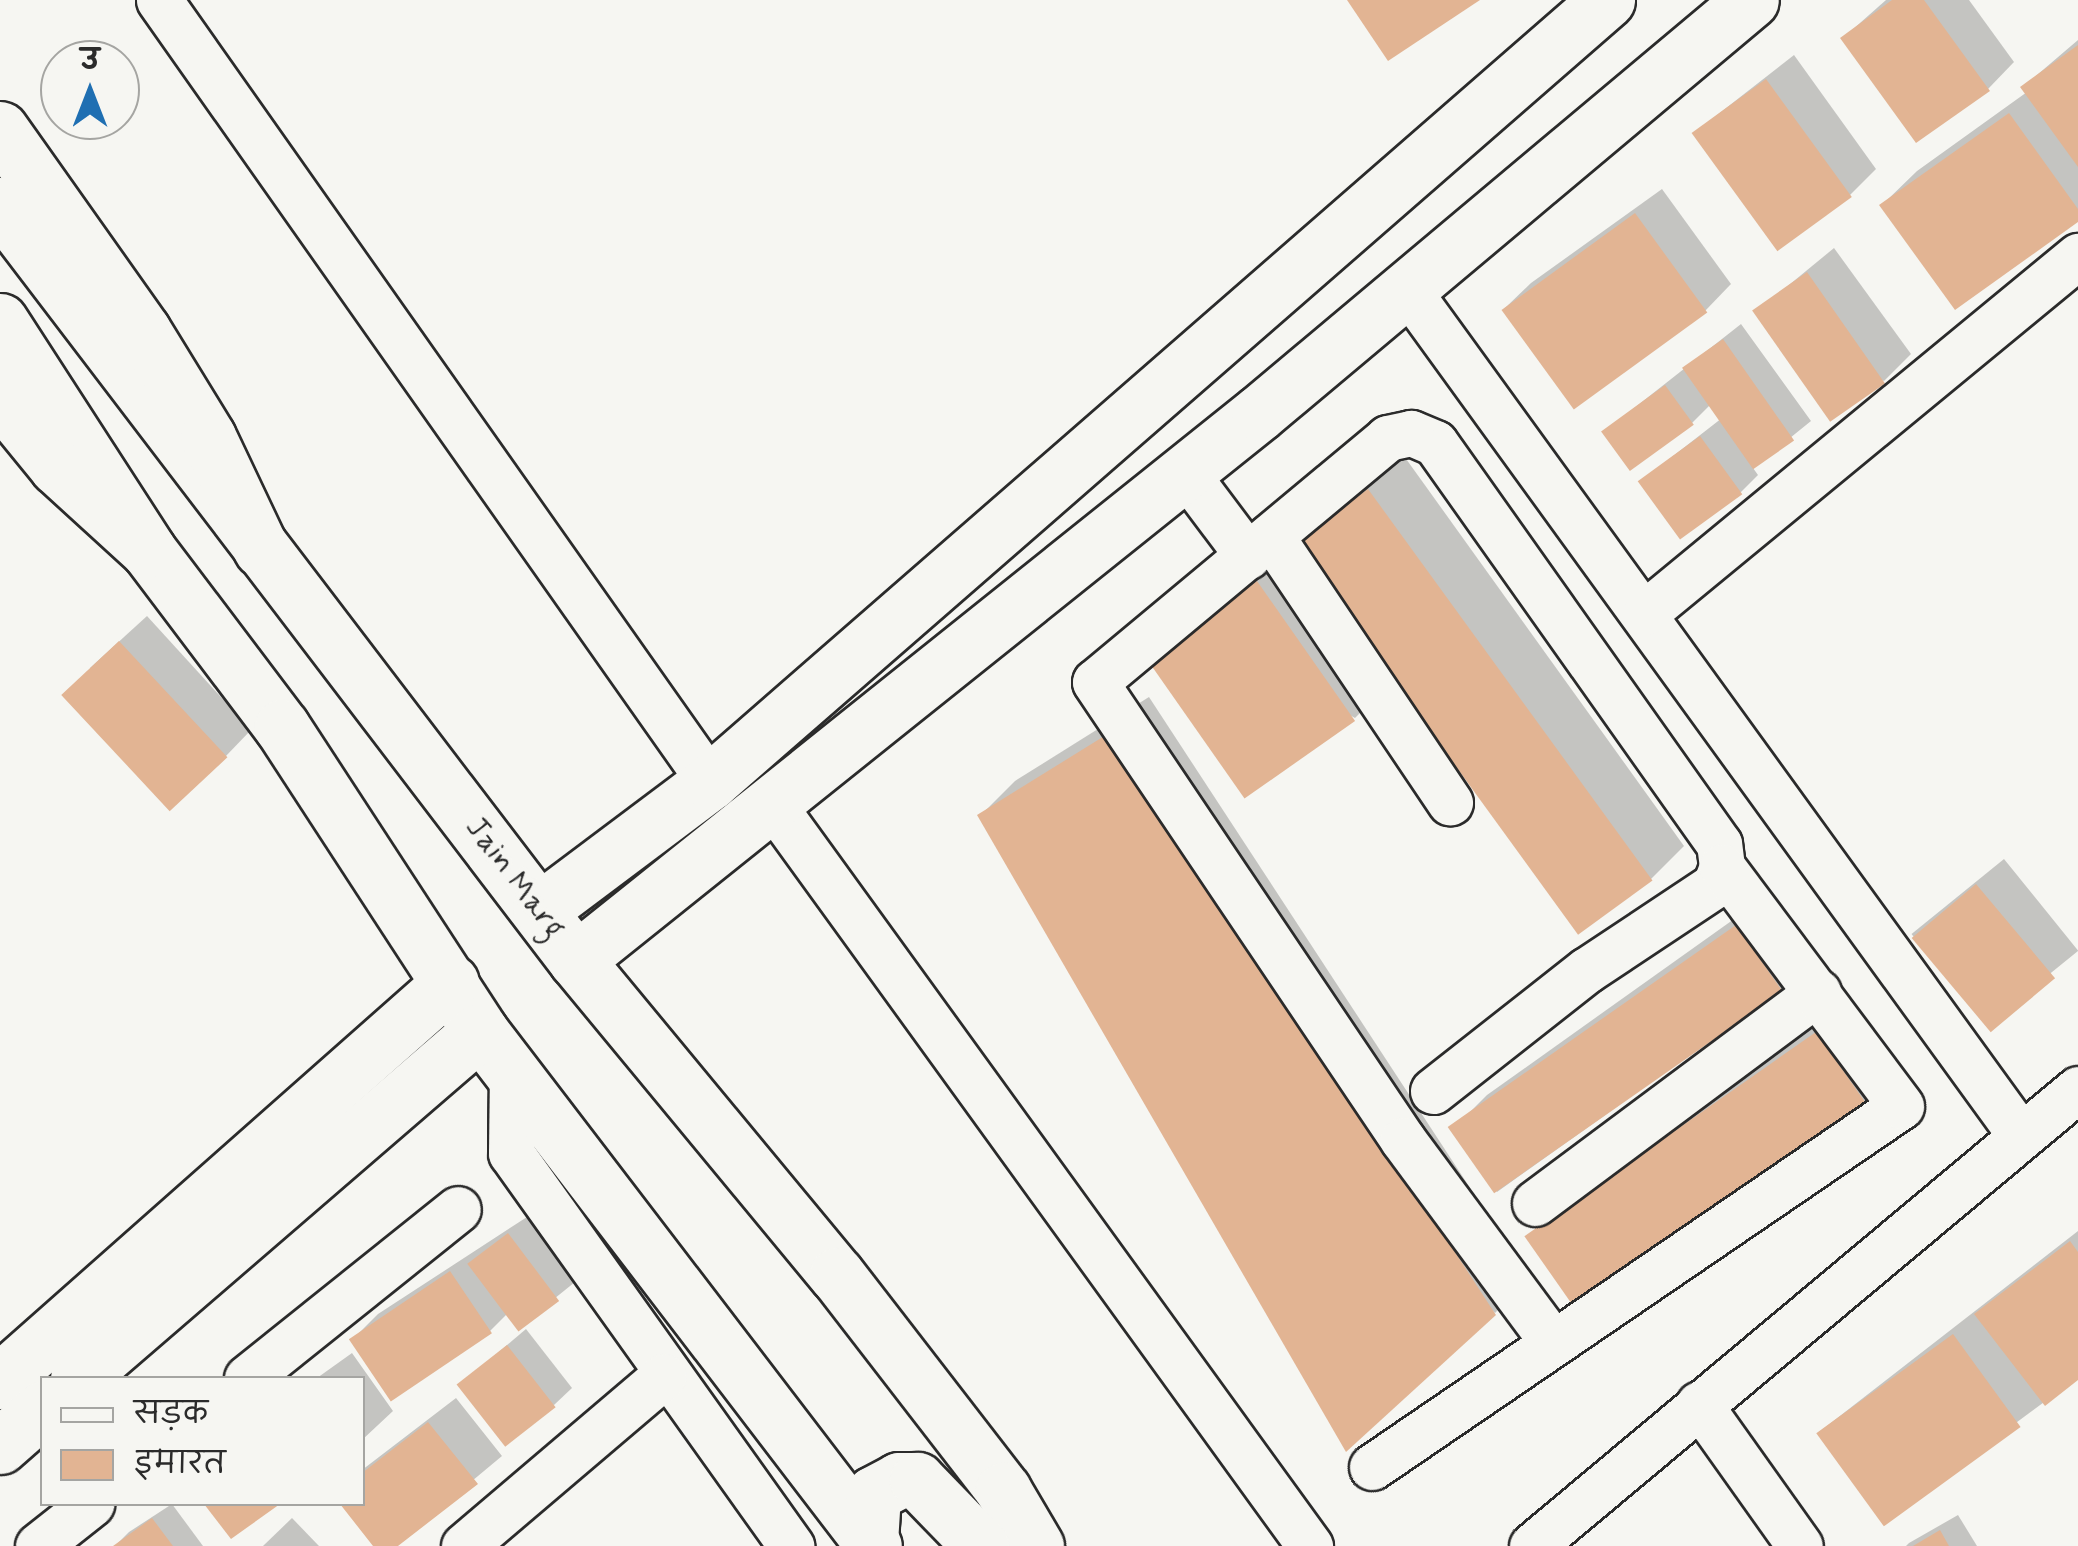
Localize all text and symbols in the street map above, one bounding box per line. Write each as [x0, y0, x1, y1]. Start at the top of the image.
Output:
north arrow [40, 40, 140, 140]
text: उ [81, 43, 99, 80]
street label: Jain Marg [457, 809, 573, 947]
legend [40, 1376, 365, 1506]
text: सड़क [134, 1395, 208, 1434]
text: इमारत [134, 1445, 226, 1484]

